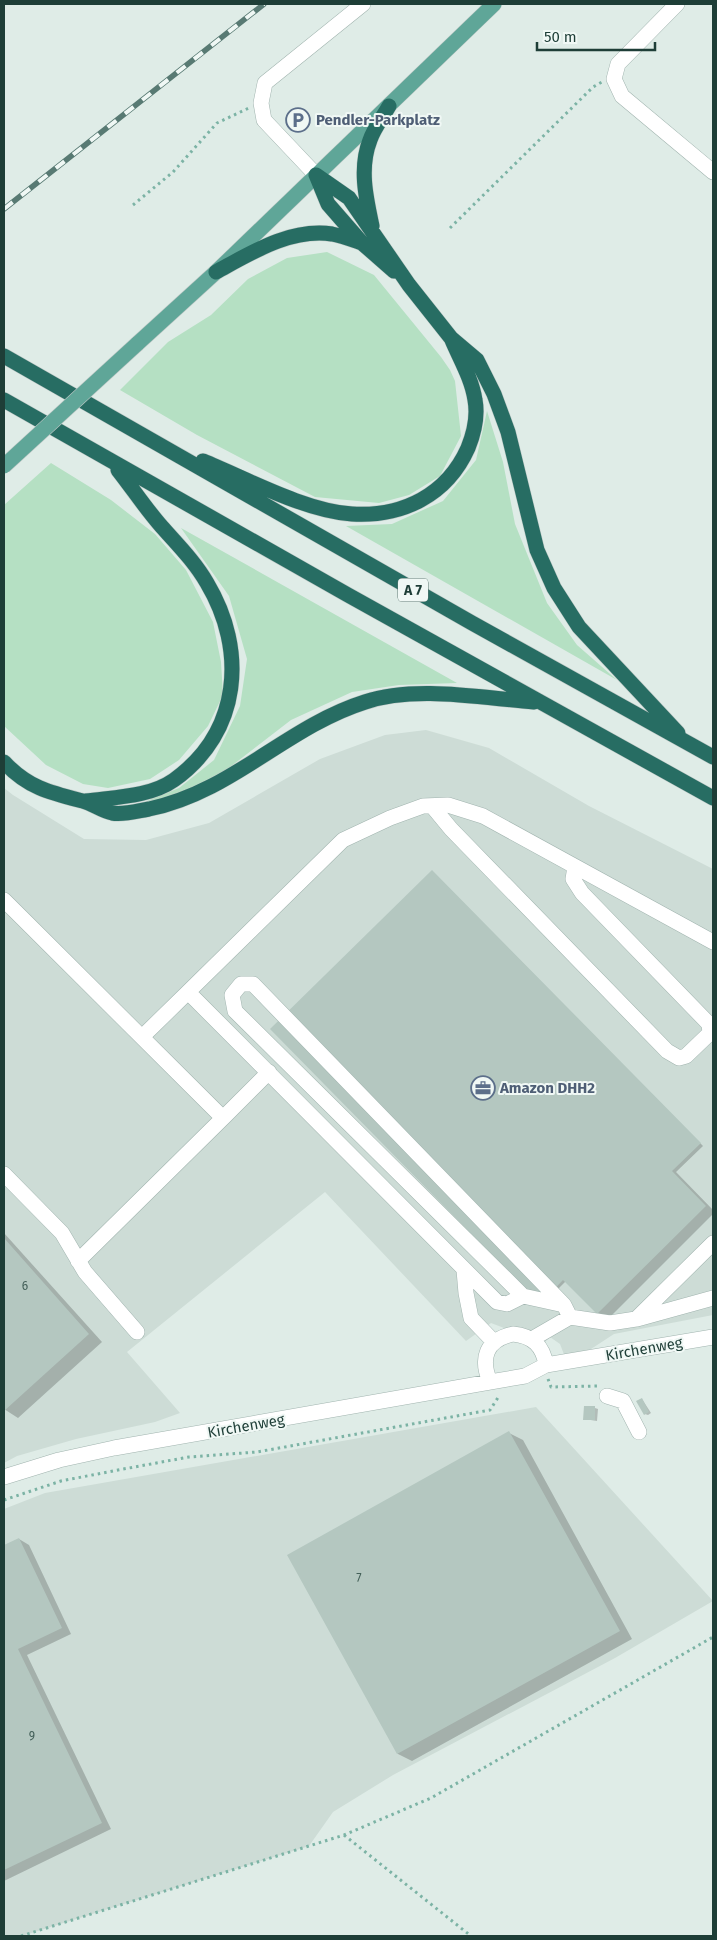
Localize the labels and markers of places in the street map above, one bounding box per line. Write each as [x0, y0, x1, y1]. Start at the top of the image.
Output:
parking icon: Pendler-Parkplatz [285, 107, 311, 133]
place label: Pendler-Parkplatz [316, 111, 440, 129]
office icon: Amazon DHH2 [470, 1075, 496, 1101]
place label: Amazon DHH2 [499, 1079, 595, 1097]

